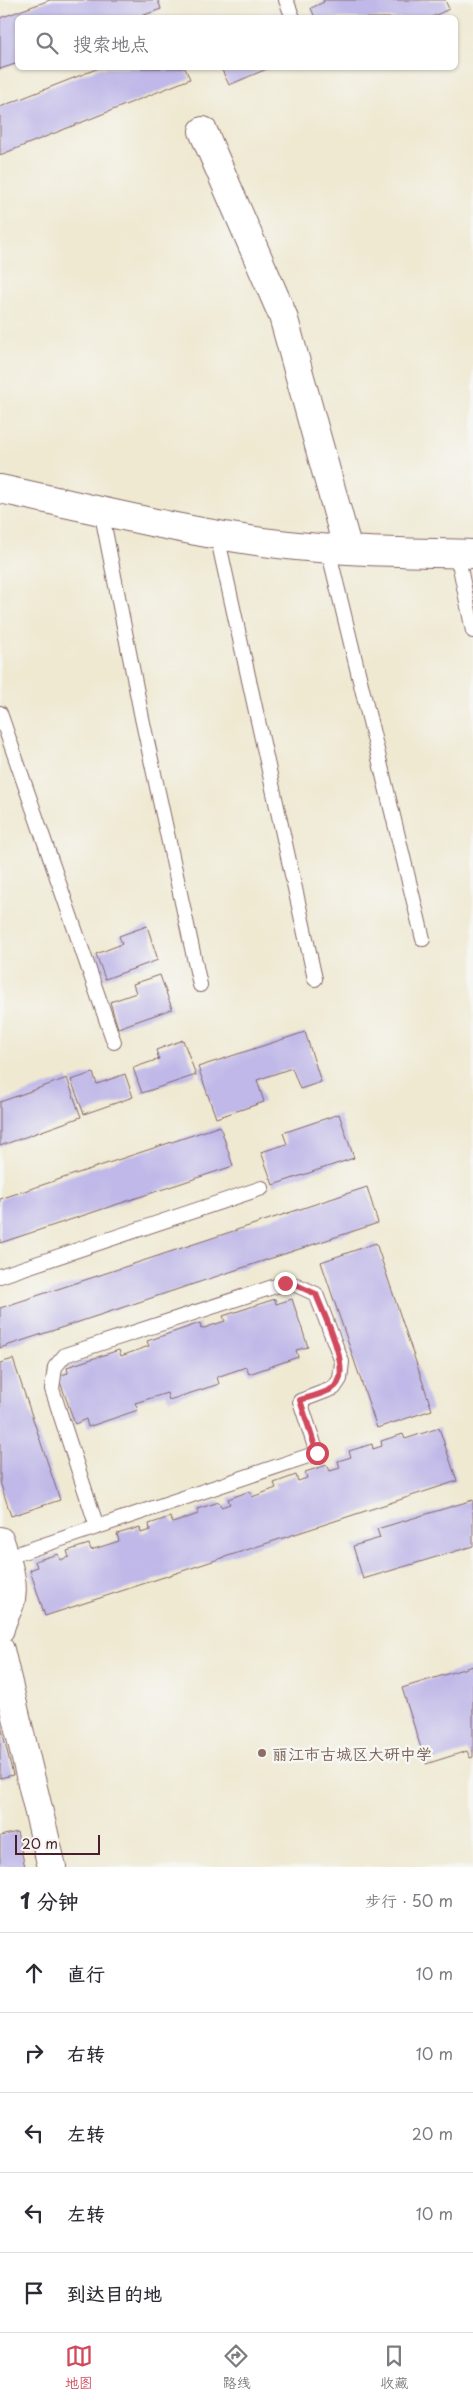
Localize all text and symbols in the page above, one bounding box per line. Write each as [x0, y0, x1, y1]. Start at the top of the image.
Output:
search box [15, 15, 458, 70]
icon: search [33, 29, 61, 57]
text: 搜索地点 [73, 29, 149, 57]
route end [274, 1272, 297, 1295]
route start [306, 1442, 329, 1465]
place label: 丽江市古城区大研中学 [272, 1741, 432, 1765]
marker: 丽江市古城区大研中学 [256, 1747, 268, 1759]
scale bar [15, 1832, 100, 1855]
text: 20 m [22, 1833, 58, 1854]
text: 1 分钟 [20, 1884, 79, 1916]
text: 步行 · 50 m [365, 1888, 453, 1912]
icon: ahead [20, 1959, 48, 1987]
text: 直行 [67, 1959, 105, 1987]
text: 10 m [416, 1961, 453, 1985]
icon: right [20, 2039, 48, 2067]
text: 右转 [67, 2039, 105, 2067]
text: 10 m [416, 2041, 453, 2065]
icon: left [20, 2119, 48, 2147]
text: 左转 [67, 2119, 105, 2147]
text: 20 m [412, 2121, 453, 2145]
icon: left [20, 2199, 48, 2227]
text: 左转 [67, 2199, 105, 2227]
text: 10 m [416, 2201, 453, 2225]
icon: arrive [20, 2279, 48, 2307]
text: 到达目的地 [67, 2279, 162, 2307]
tab: 地图 [65, 2342, 93, 2393]
tab: 路线 [222, 2342, 250, 2393]
tab: 收藏 [380, 2342, 408, 2393]

